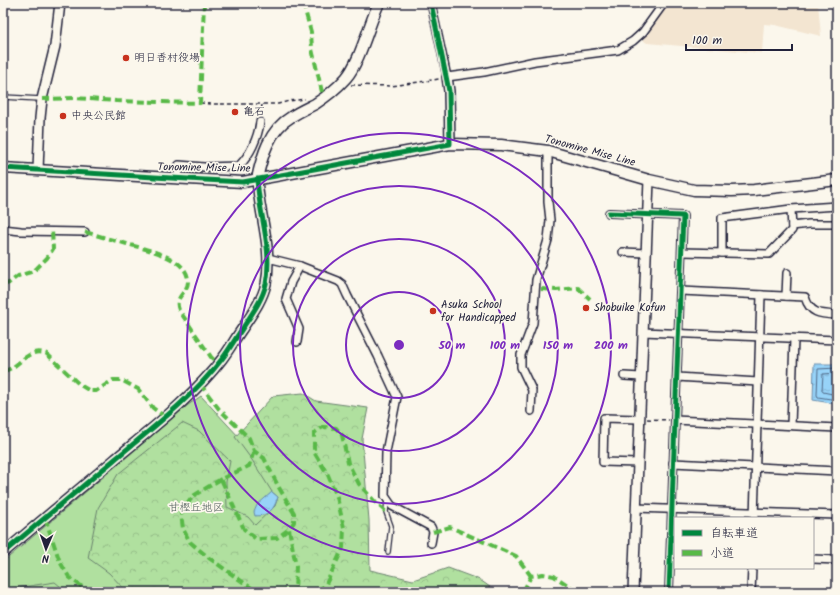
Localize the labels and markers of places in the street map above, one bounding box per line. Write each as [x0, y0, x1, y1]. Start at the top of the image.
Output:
place label: 明日香村役場 [134, 49, 200, 67]
marker: 明日香村役場 [121, 53, 131, 63]
place label: 亀石 [243, 103, 265, 121]
place label: 中央公民館 [71, 107, 126, 125]
marker: 亀石 [230, 107, 240, 117]
marker: 中央公民館 [58, 111, 68, 121]
place label: Asuka School for Handicapped [441, 296, 516, 327]
place label: Shobuike Kofun [594, 299, 666, 317]
marker: Shobuike Kofun [581, 303, 591, 313]
marker: Asuka School for Handicapped [428, 306, 438, 316]
centre of rings [392, 338, 406, 352]

